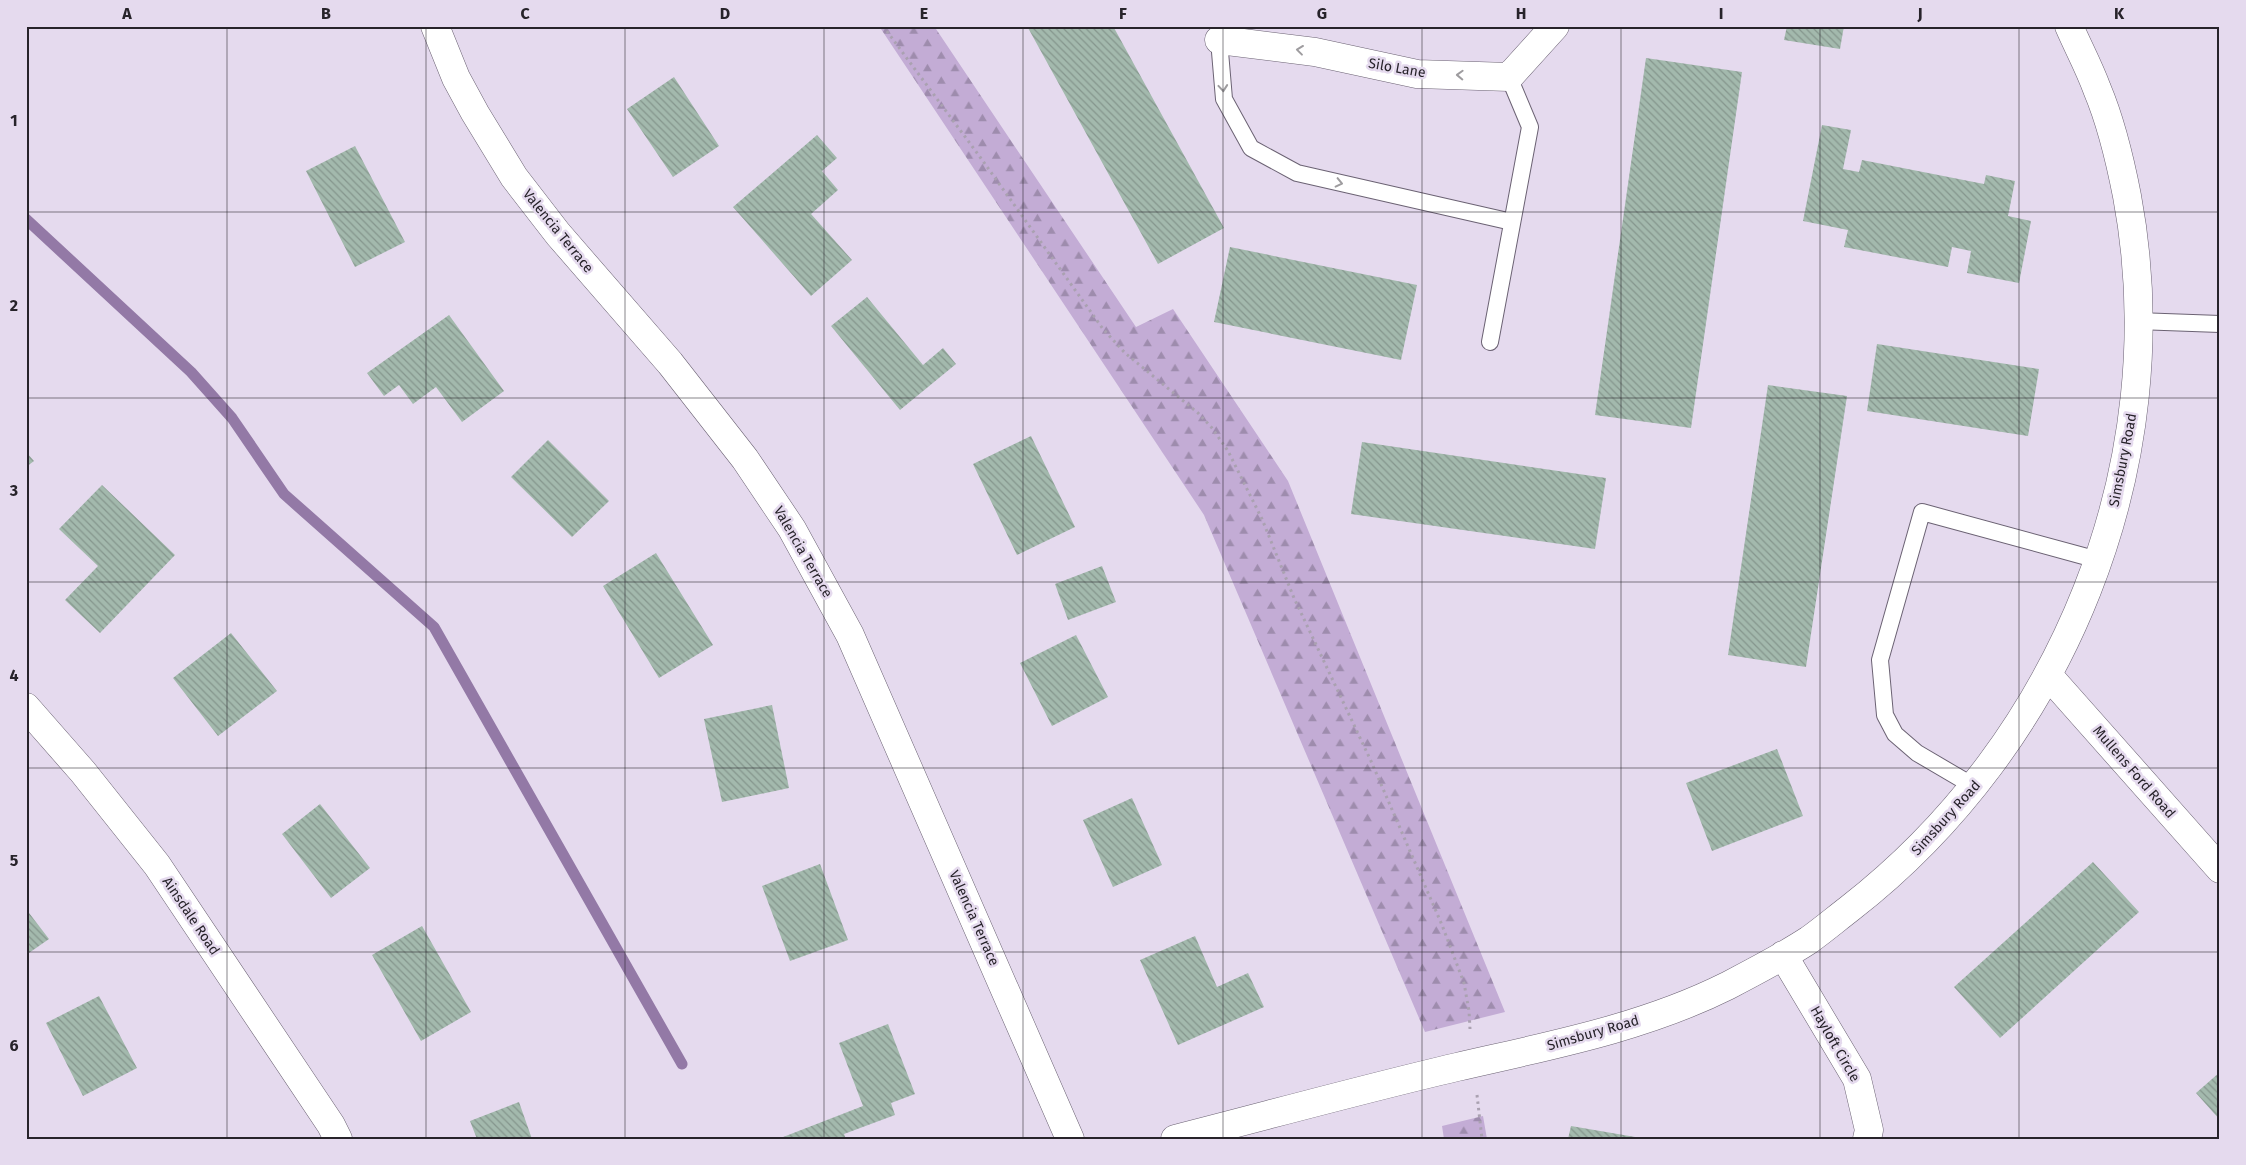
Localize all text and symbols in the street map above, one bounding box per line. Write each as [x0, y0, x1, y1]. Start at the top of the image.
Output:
text: A [121, 4, 132, 23]
text: B [321, 4, 331, 23]
text: C [520, 4, 530, 23]
text: D [720, 4, 730, 23]
text: E [920, 4, 928, 23]
text: F [1119, 4, 1127, 23]
text: G [1317, 4, 1327, 23]
text: H [1516, 4, 1526, 23]
text: I [1719, 4, 1723, 23]
text: J [1916, 4, 1923, 23]
text: K [2114, 4, 2125, 23]
one-way arrow [1296, 45, 1304, 56]
street label: Silo Lane [1367, 55, 1427, 81]
one-way arrow [1456, 70, 1464, 81]
one-way arrow [1218, 84, 1229, 92]
text: 1 [10, 111, 18, 130]
one-way arrow [1335, 177, 1343, 188]
street label: Valencia Terrace [519, 186, 597, 276]
text: 2 [10, 296, 18, 315]
street label: Simsbury Road [2106, 412, 2140, 508]
text: 3 [9, 481, 18, 500]
street label: Valencia Terrace [770, 503, 836, 601]
text: 4 [9, 666, 19, 685]
street label: Mullens Ford Road [2089, 722, 2179, 822]
street label: Simsbury Road [1908, 777, 1984, 859]
text: 5 [10, 851, 19, 870]
street label: Valencia Terrace [945, 868, 1003, 968]
street label: Ainsdale Road [159, 874, 223, 958]
street label: Hayloft Circle [1806, 1003, 1864, 1085]
street label: Simsbury Road [1545, 1012, 1641, 1054]
text: 6 [9, 1036, 19, 1055]

